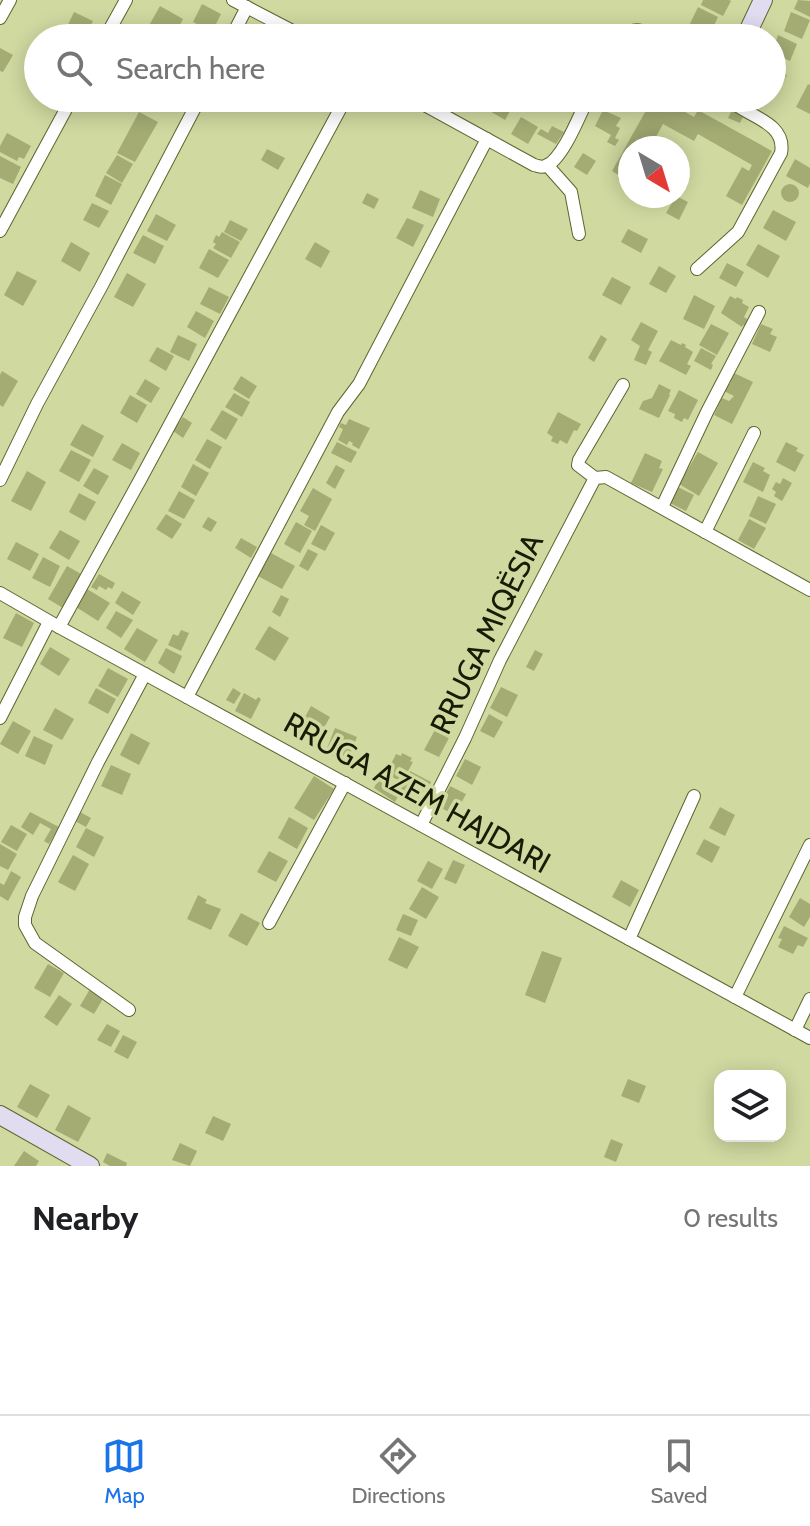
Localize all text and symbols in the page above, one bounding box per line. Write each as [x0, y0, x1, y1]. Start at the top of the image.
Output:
search box [24, 24, 786, 112]
icon: search [52, 46, 96, 90]
text: Search here [116, 50, 265, 87]
north arrow [618, 136, 690, 208]
street label: RRUGA MIQËSIA [422, 527, 551, 740]
street label: RRUGA AZEM HAJDARI [278, 704, 557, 881]
map controls [714, 1070, 786, 1142]
button: layers [714, 1070, 786, 1142]
text: Nearby [32, 1197, 139, 1239]
text: 0 results [683, 1202, 778, 1234]
tab: Map [102, 1434, 146, 1509]
tab: Directions [351, 1434, 445, 1509]
tab: Saved [650, 1434, 708, 1509]

